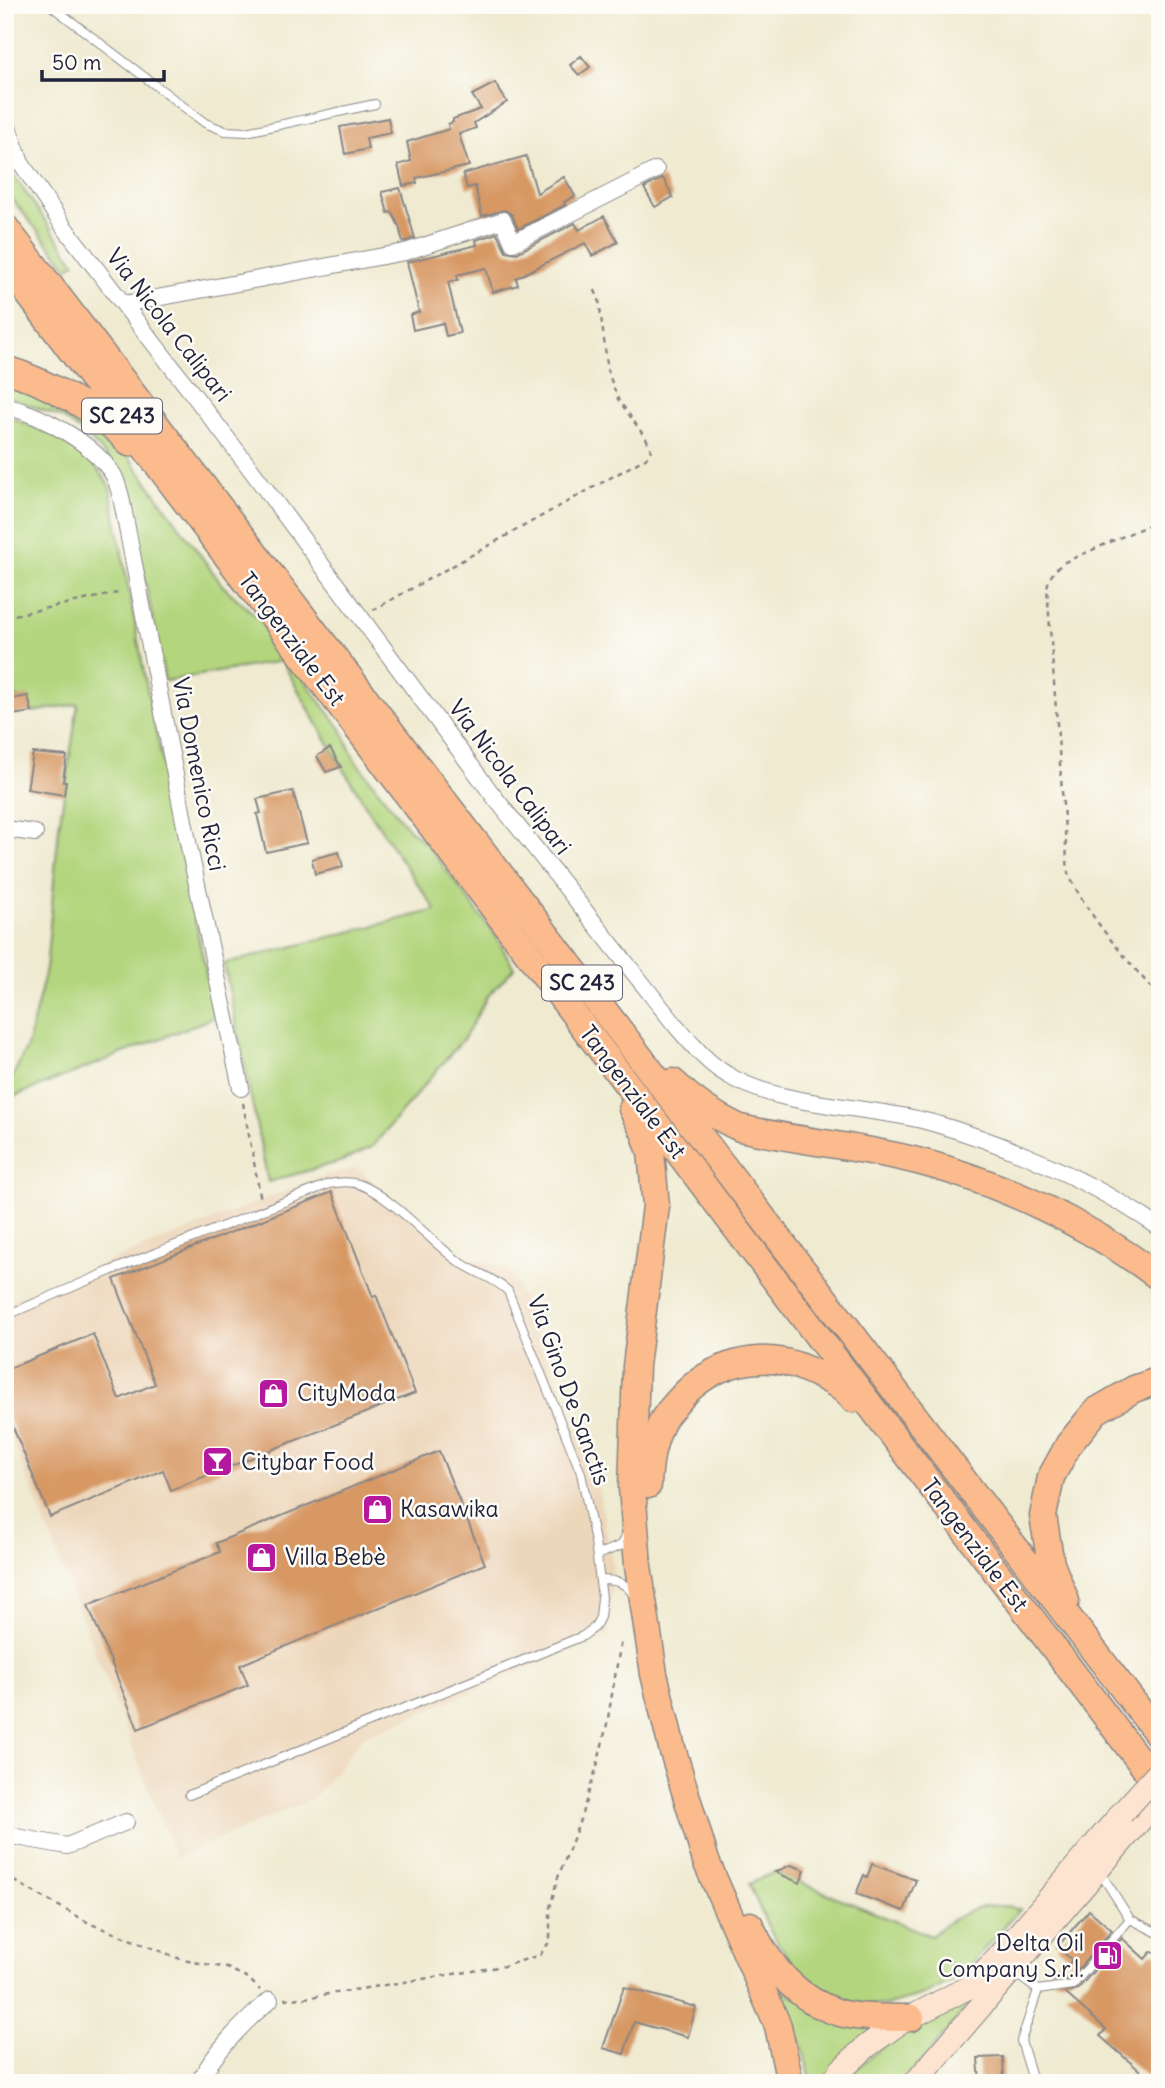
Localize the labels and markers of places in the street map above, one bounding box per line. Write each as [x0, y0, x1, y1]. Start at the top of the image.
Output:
shop icon: CityModa [257, 1376, 291, 1410]
place label: CityModa [297, 1378, 396, 1407]
bar icon: Citybar Food [201, 1445, 235, 1479]
place label: Citybar Food [241, 1447, 374, 1476]
shop icon: Kasawika [360, 1492, 394, 1526]
place label: Kasawika [400, 1494, 499, 1523]
shop icon: Villa Bebè [245, 1540, 279, 1574]
place label: Villa Bebè [285, 1542, 386, 1571]
place label: Delta Oil Company S.r.l. [938, 1928, 1084, 1983]
fuel station icon: Delta Oil Company S.r.l. [1090, 1939, 1124, 1973]

